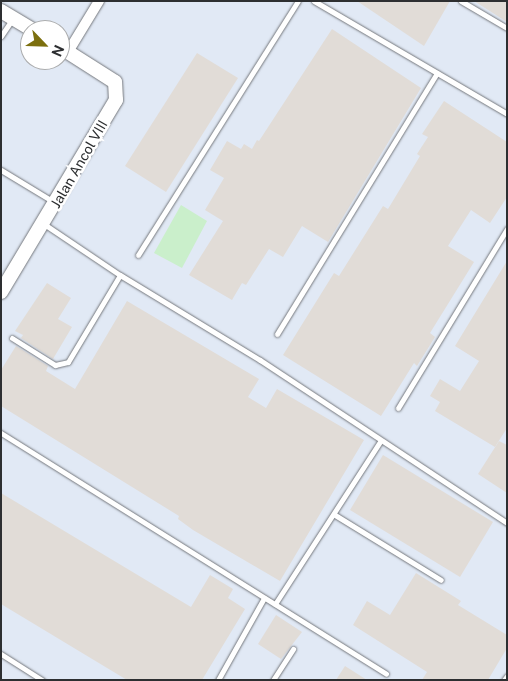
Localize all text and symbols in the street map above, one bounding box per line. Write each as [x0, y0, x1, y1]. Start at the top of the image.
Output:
north arrow [20, 20, 70, 70]
text: N [48, 42, 67, 59]
street label: Jalan Ancol VIII [47, 117, 111, 211]

